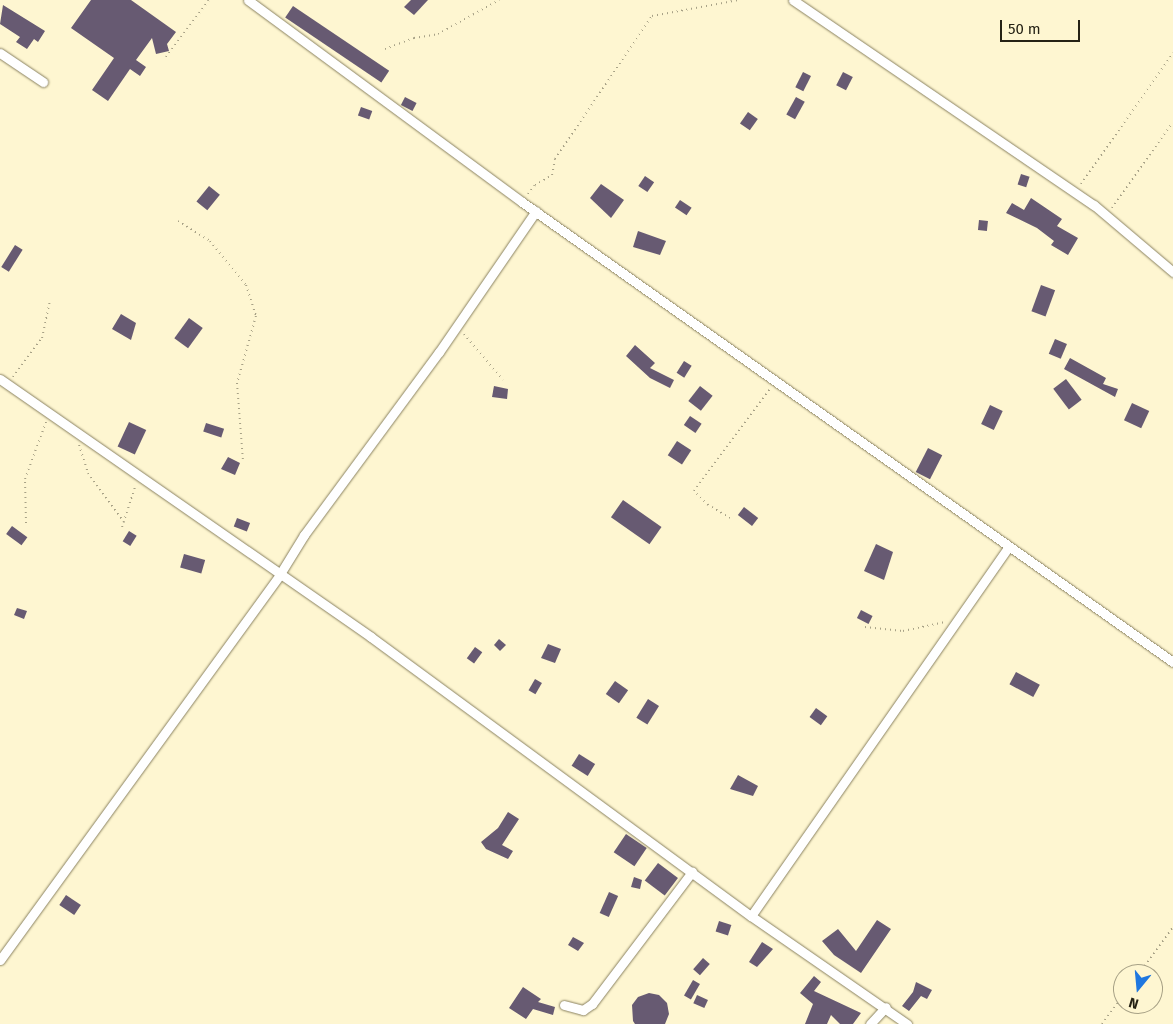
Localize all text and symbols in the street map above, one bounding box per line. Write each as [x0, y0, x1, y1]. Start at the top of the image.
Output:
scale bar [1003, 10, 1083, 42]
text: 50 m [1008, 20, 1041, 38]
north arrow [1113, 964, 1163, 1014]
text: N [1127, 993, 1141, 1012]

